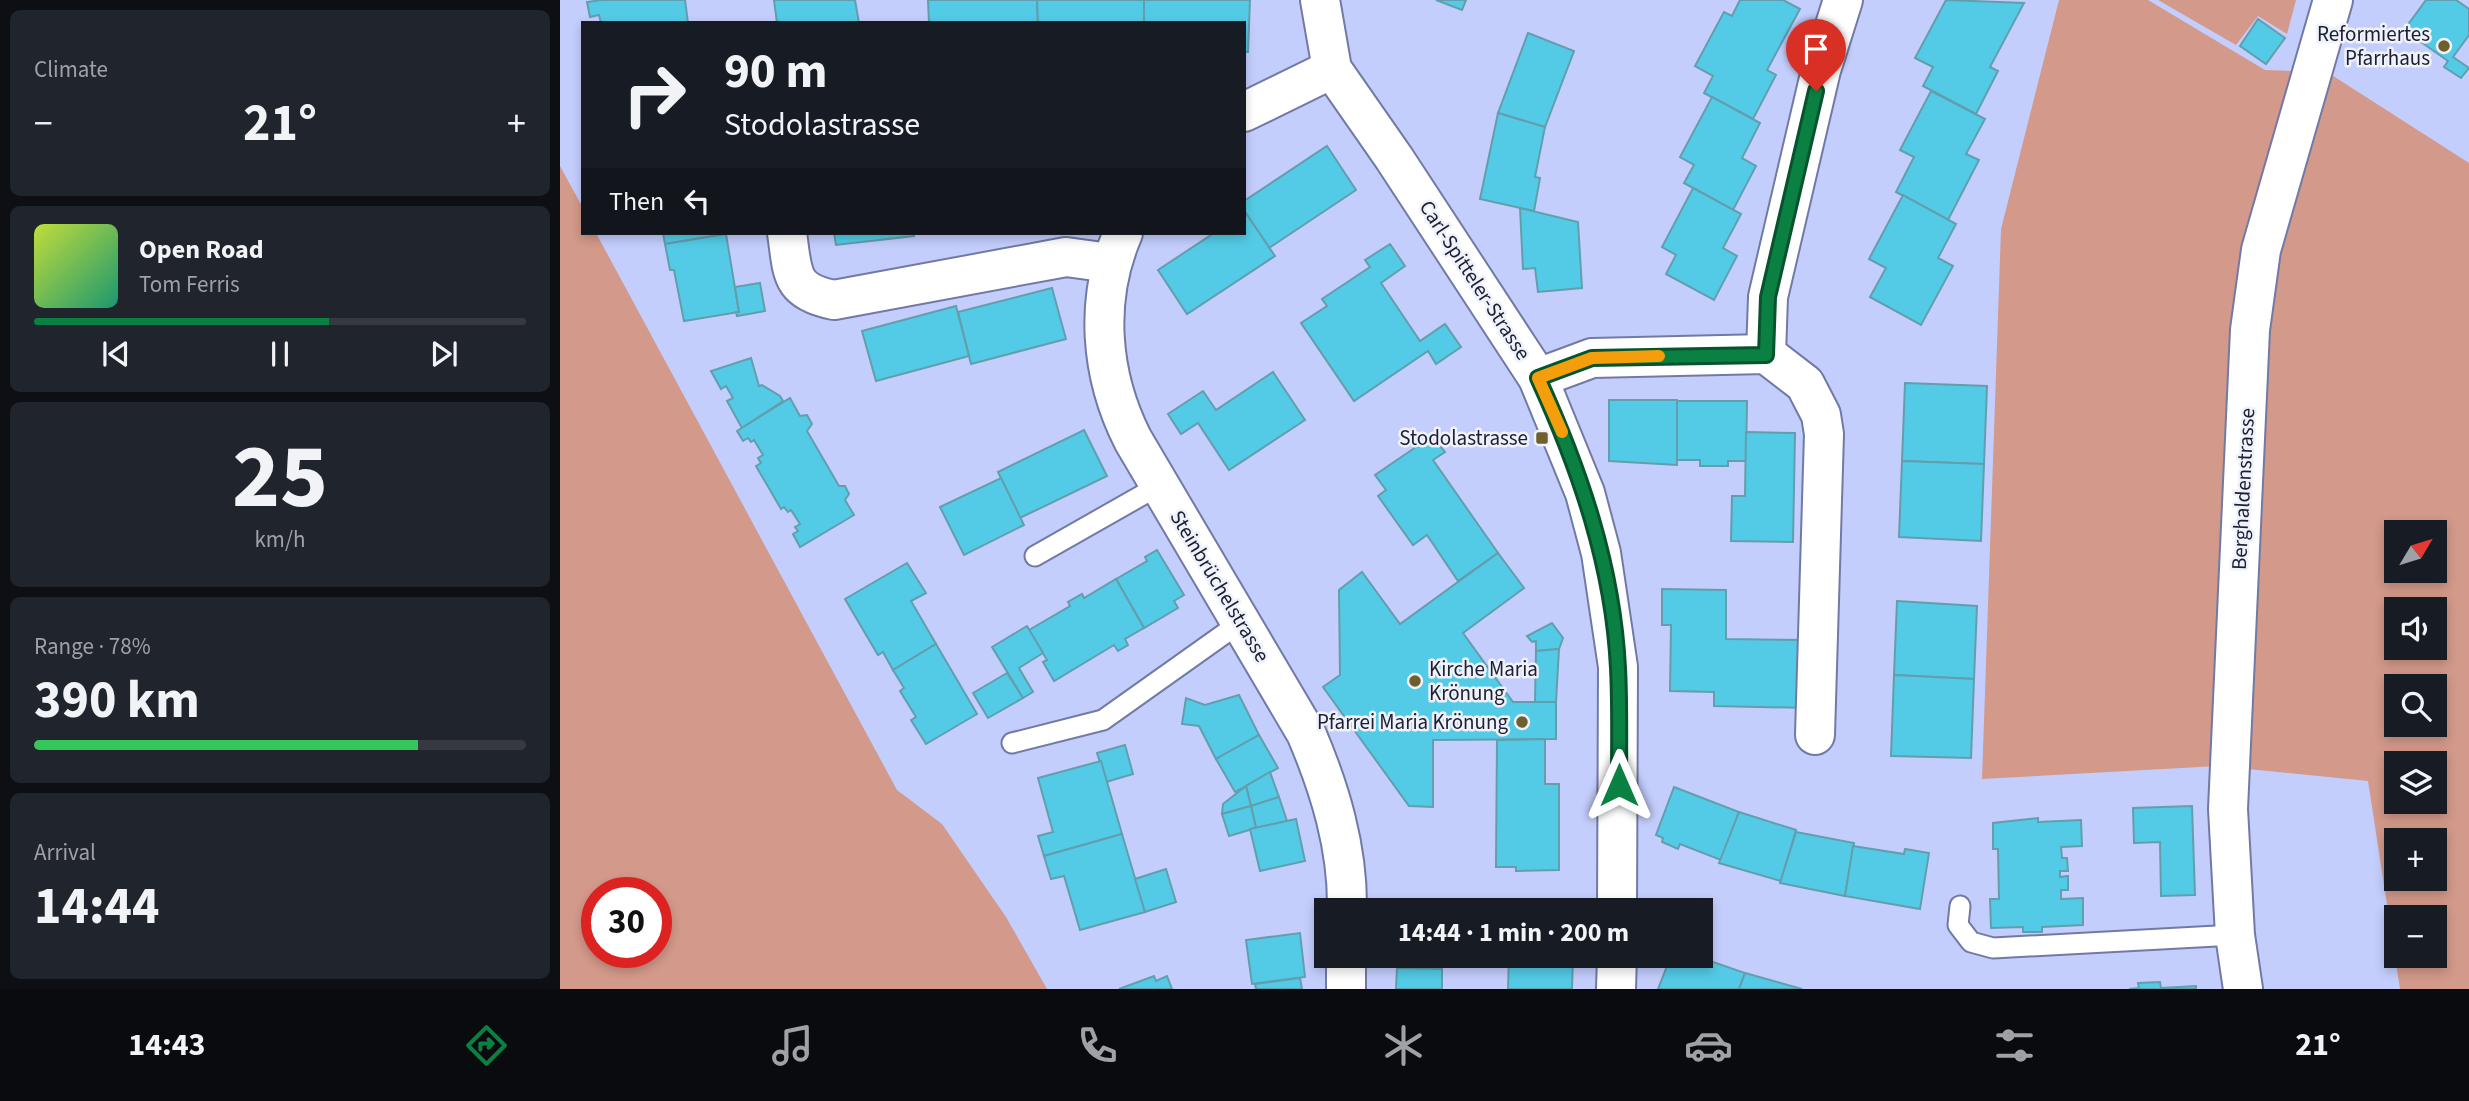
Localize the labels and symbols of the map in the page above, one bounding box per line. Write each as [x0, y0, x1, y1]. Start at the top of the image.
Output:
pin [1786, 19, 1846, 91]
place label: Reformiertes Pfarrhaus [2317, 19, 2430, 73]
marker: Reformiertes Pfarrhaus [2436, 38, 2452, 54]
street label: Carl-Spitteler-Strasse [1412, 194, 1538, 366]
street label: Berghaldenstrasse [2224, 407, 2262, 571]
place label: Stodolastrasse [1399, 423, 1528, 453]
marker: Stodolastrasse [1534, 430, 1550, 446]
street label: Steinbrüchelstrasse [1163, 504, 1277, 668]
north arrow [2384, 520, 2446, 583]
place label: Kirche Maria Krönung [1429, 654, 1538, 708]
marker: Kirche Maria Krönung [1407, 673, 1423, 689]
place label: Pfarrei Maria Krönung [1317, 707, 1508, 737]
marker: Pfarrei Maria Krönung [1514, 714, 1530, 730]
position arrow [1582, 748, 1656, 822]
speed limit sign: 30 [581, 877, 672, 968]

